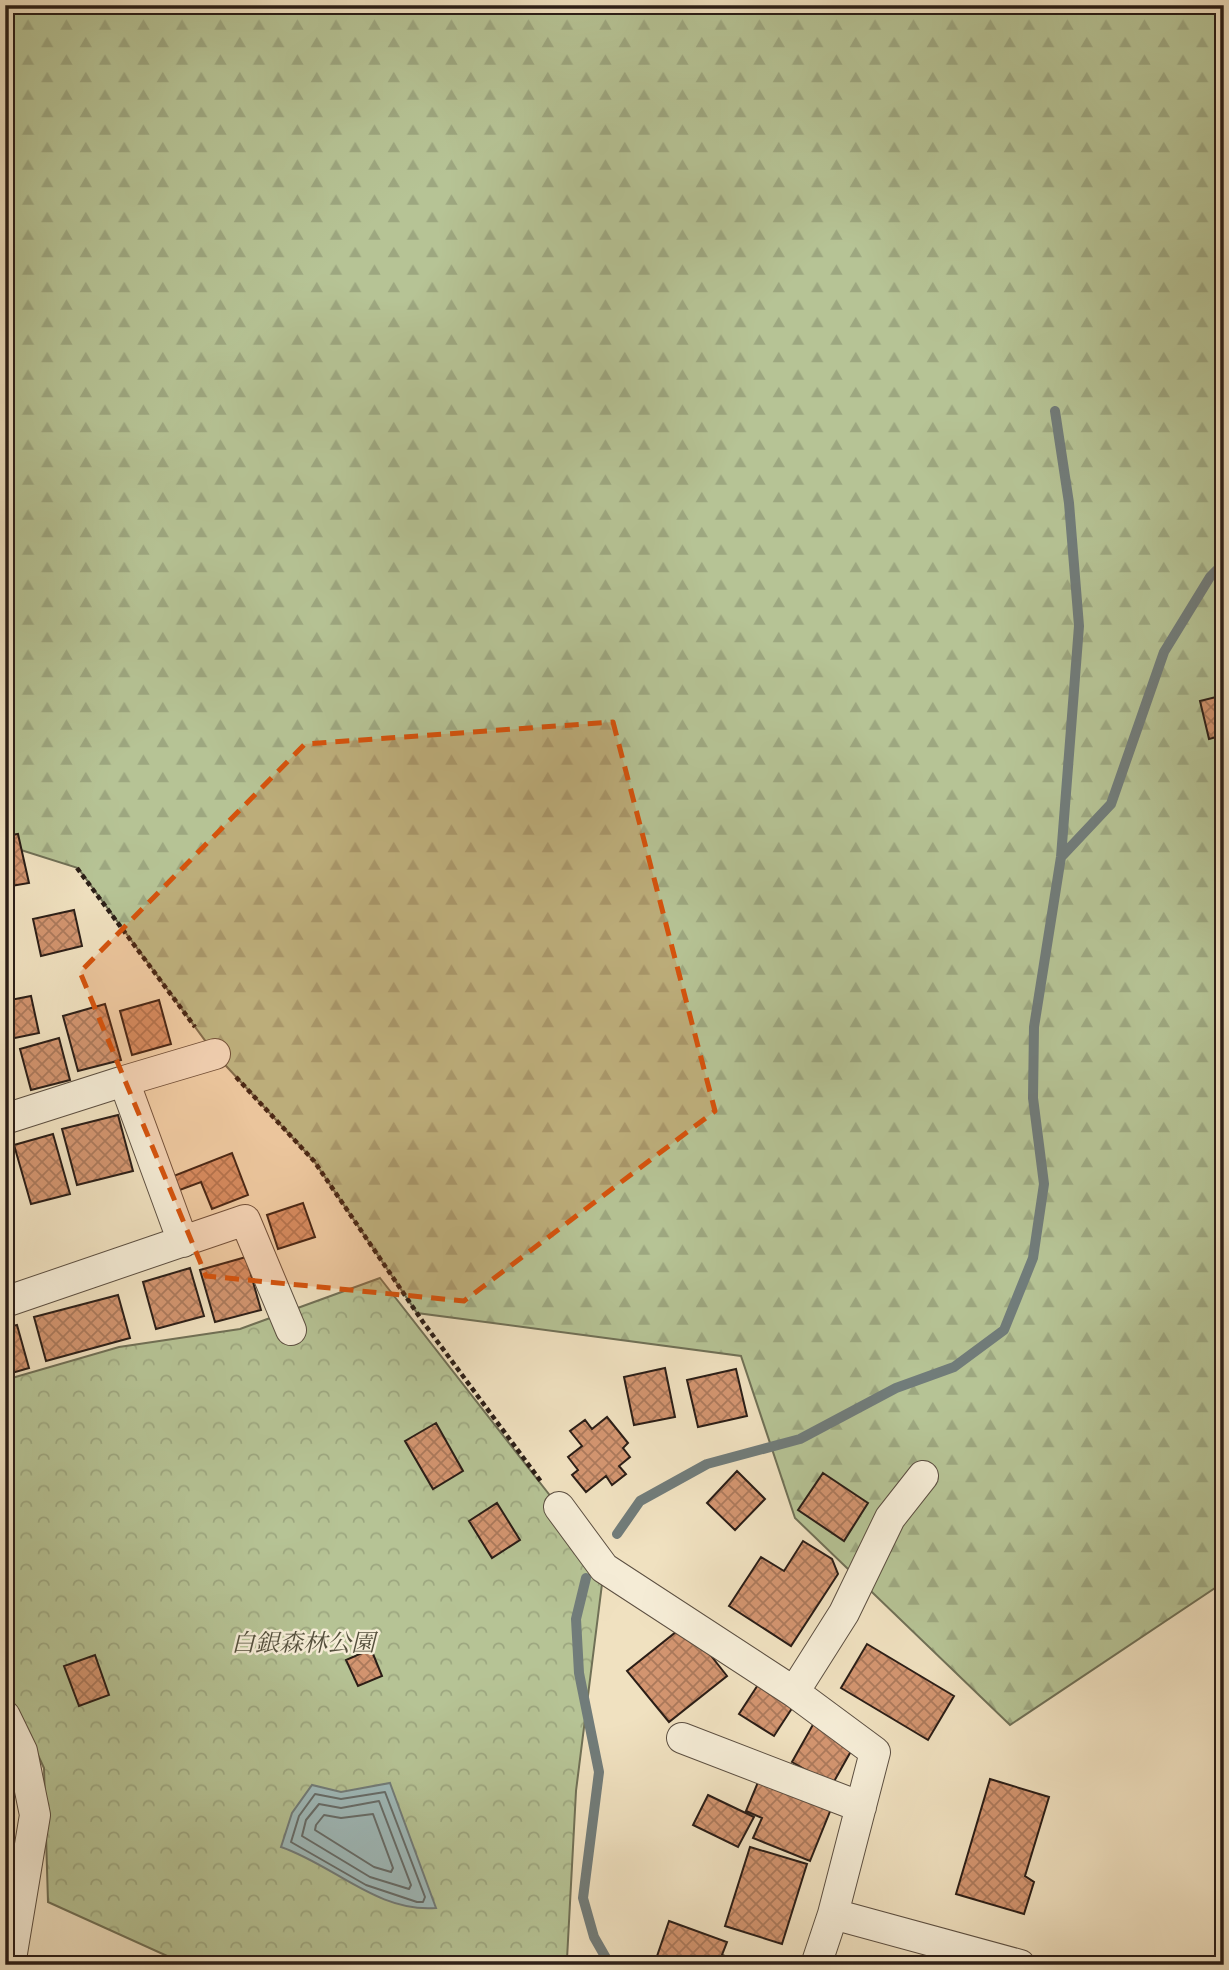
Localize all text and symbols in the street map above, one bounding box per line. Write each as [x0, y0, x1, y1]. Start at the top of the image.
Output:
park label: 白銀森林公園 [231, 1629, 379, 1660]

